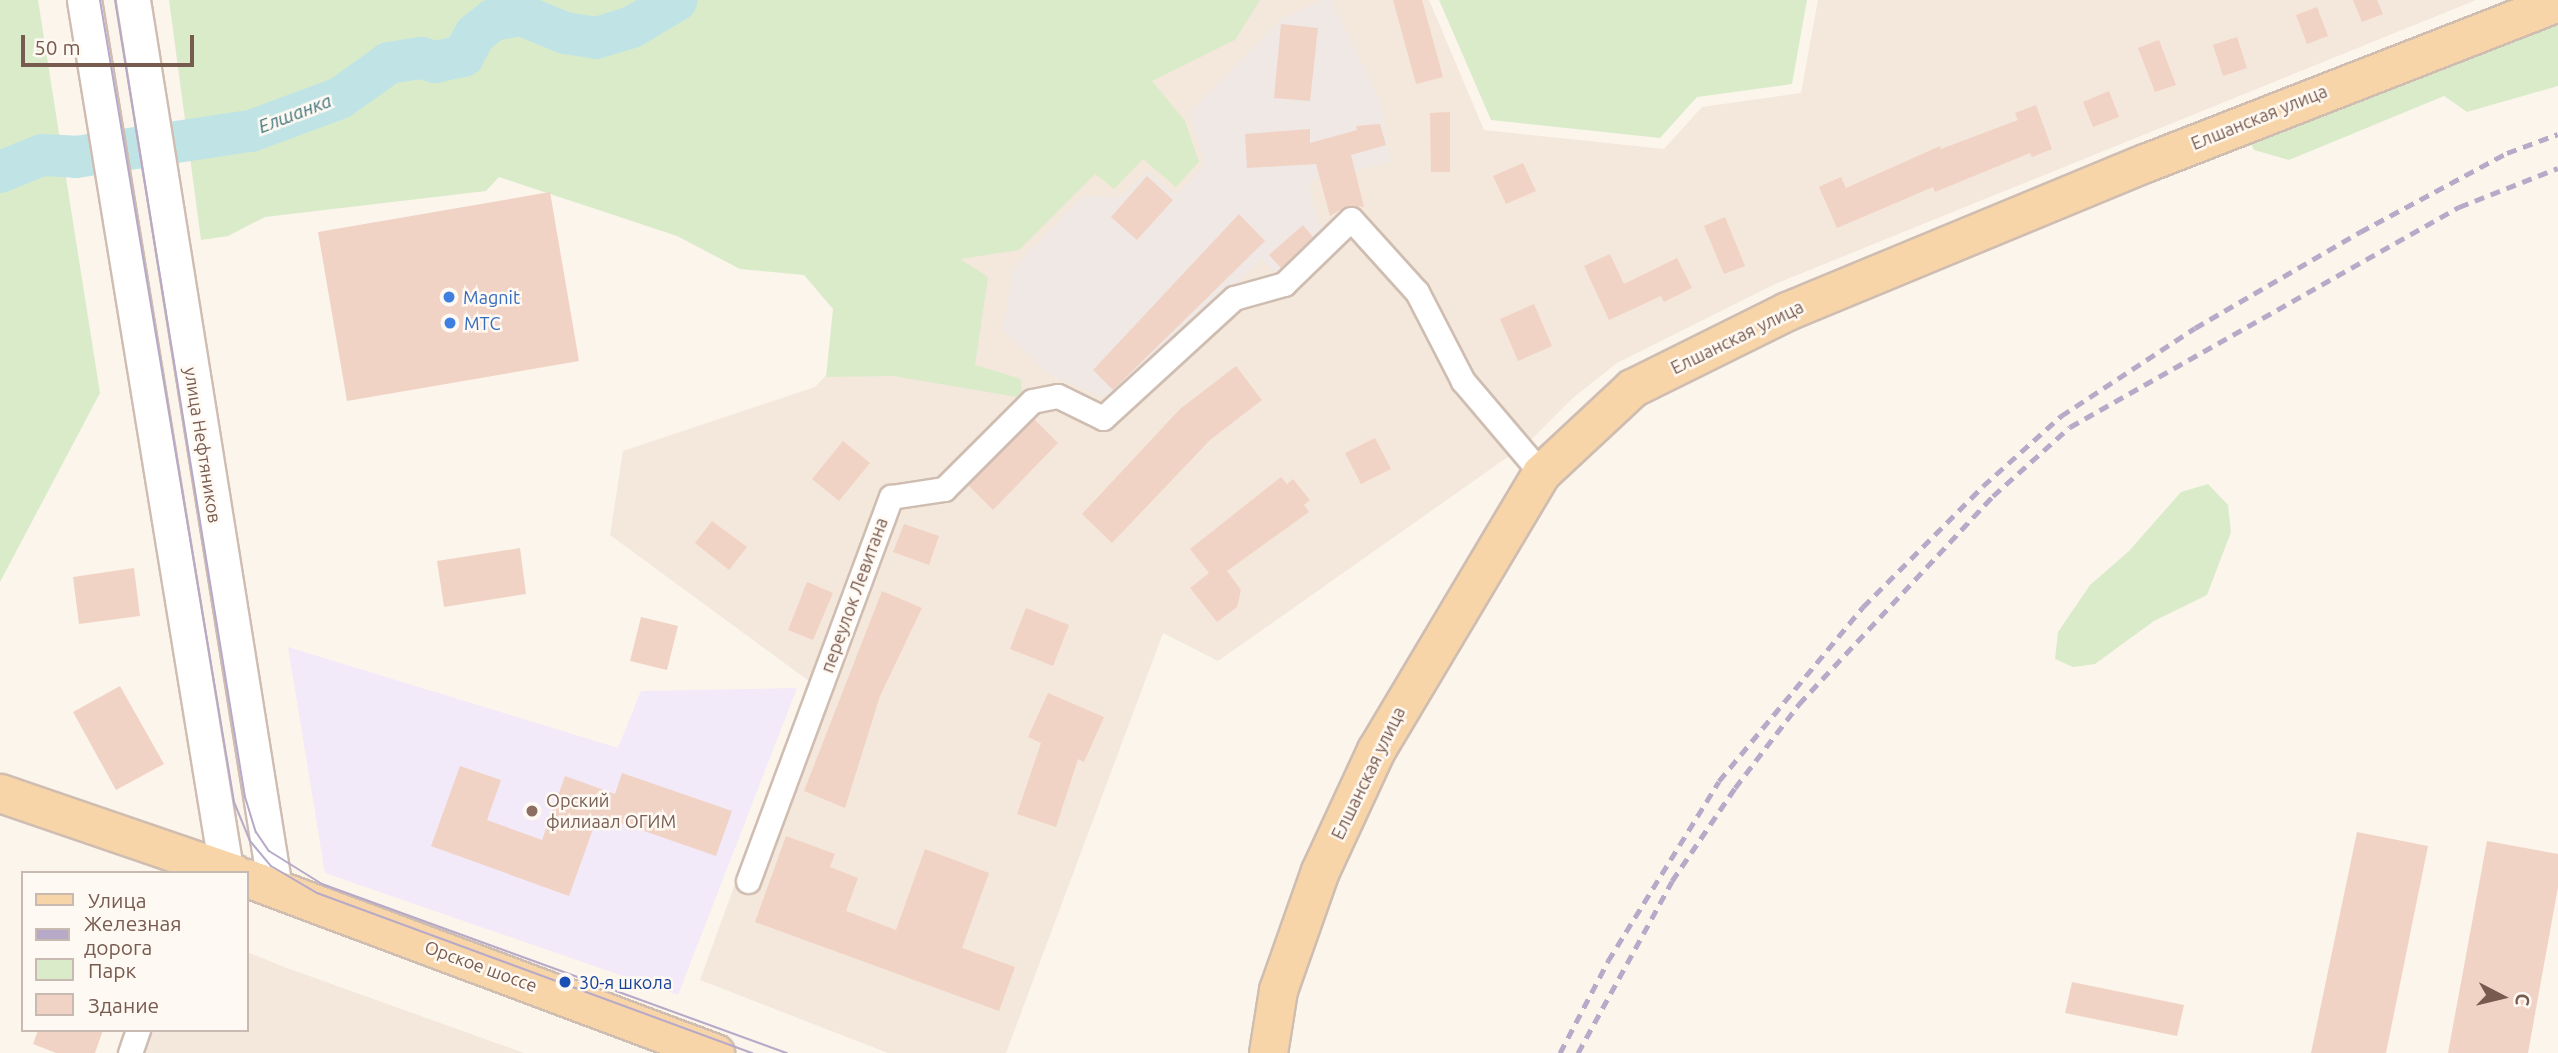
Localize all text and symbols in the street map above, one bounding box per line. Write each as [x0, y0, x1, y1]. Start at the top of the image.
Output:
scale bar [24, 21, 198, 65]
text: 50 m [34, 35, 81, 59]
street label: Елшанская улица [2188, 80, 2330, 154]
water label: Елшанка [255, 90, 335, 138]
place label: Magnit [463, 286, 520, 308]
marker: Magnit [441, 289, 457, 305]
street label: Елшанская улица [1667, 296, 1807, 378]
place label: МТС [464, 312, 500, 334]
marker: МТС [442, 315, 458, 331]
street label: улица Нефтяников [180, 365, 226, 525]
street label: переулок Левитана [816, 514, 892, 676]
street label: Елшанская улица [1327, 703, 1409, 843]
place label: Орский филиаал ОГИМ [546, 790, 676, 832]
marker: Орский филиаал ОГИМ [524, 803, 540, 819]
legend [21, 871, 248, 1032]
text: Улица [88, 888, 146, 912]
text: Железная дорога [84, 911, 182, 959]
street label: Орское шоссе [422, 936, 540, 996]
text: Парк [88, 958, 136, 982]
north arrow [2467, 962, 2537, 1032]
place label: 30-я школа [579, 971, 672, 993]
marker: 30-я школа [557, 974, 573, 990]
text: С [2511, 992, 2535, 1007]
text: Здание [88, 993, 159, 1017]

